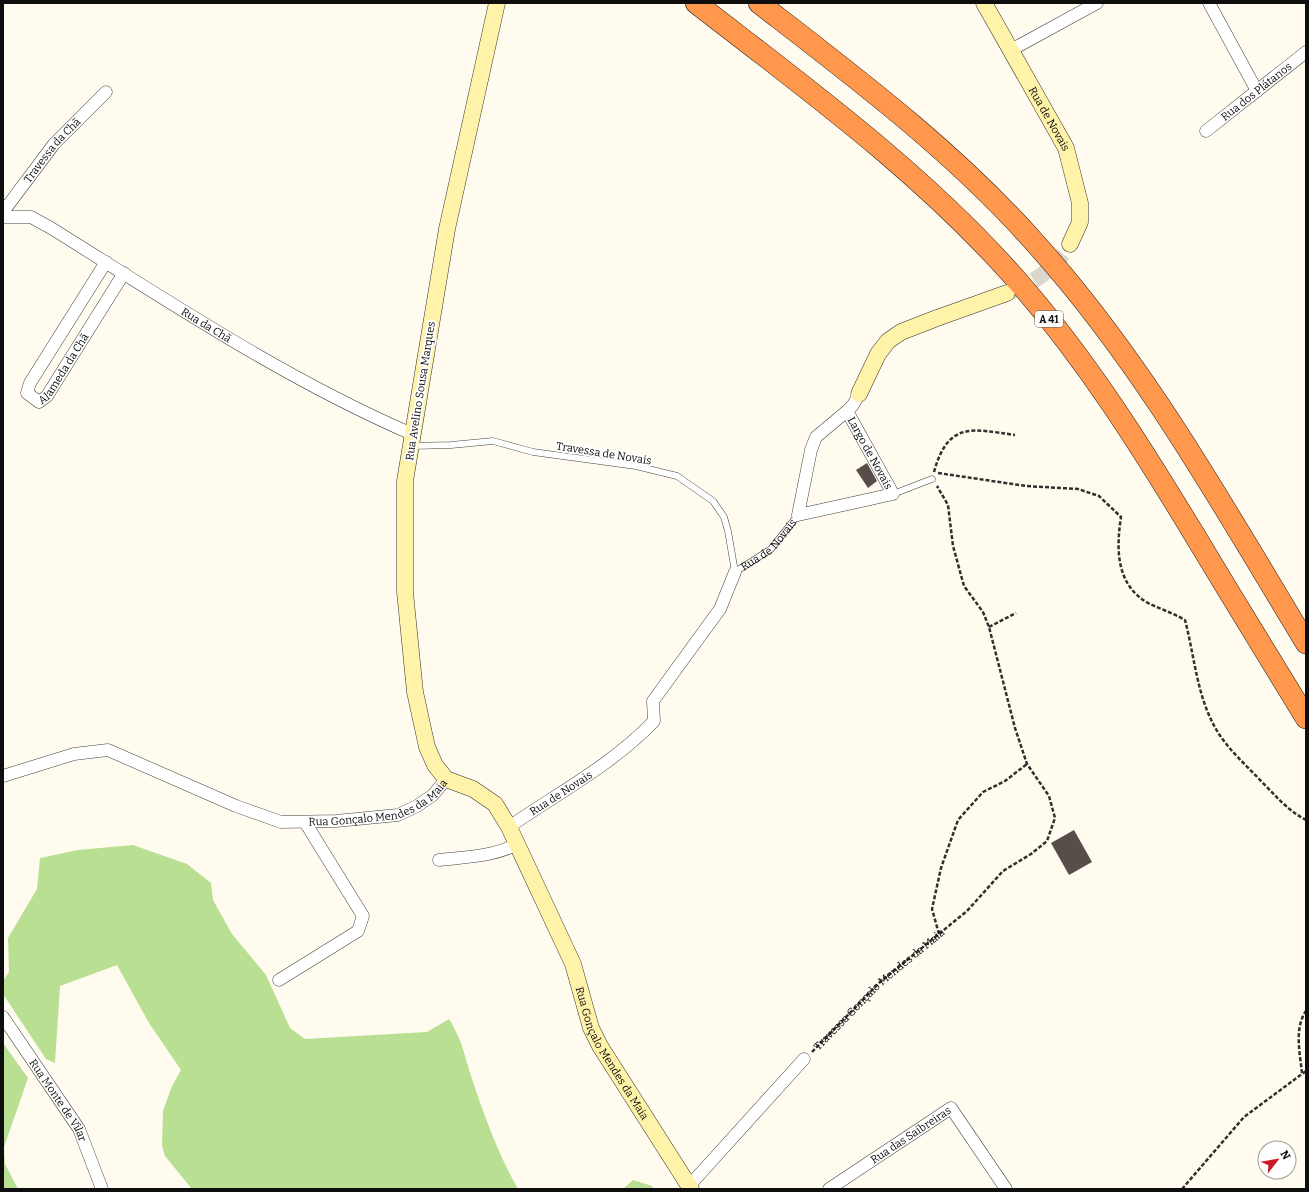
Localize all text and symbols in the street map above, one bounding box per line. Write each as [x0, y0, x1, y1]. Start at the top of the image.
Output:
street label: Rua dos Plátanos [1219, 60, 1294, 124]
street label: Rua de Novais [1026, 85, 1072, 153]
street label: Travessa da Chã [21, 115, 83, 185]
street label: Rua da Chã [179, 305, 234, 345]
road number: A 41 [1035, 311, 1063, 327]
street label: Rua Avelino Sousa Marques [403, 321, 438, 462]
street label: Alameda da Chã [36, 331, 92, 407]
street label: Largo de Novais [845, 415, 895, 492]
street label: Travessa de Novais [555, 440, 652, 467]
street label: Rua de Novais [738, 516, 799, 574]
street label: Rua de Novais [527, 768, 595, 818]
street label: Rua Gonçalo Mendes da Maia [308, 777, 450, 828]
street label: Travessa Gonçalo Mendes da Maia [811, 926, 947, 1053]
street label: Rua Gonçalo Mendes da Maia [573, 985, 651, 1122]
street label: Rua Monte de Vilar [26, 1057, 89, 1144]
street label: Rua das Saibreiras [868, 1104, 954, 1167]
north arrow [1257, 1140, 1297, 1180]
text: N [1277, 1148, 1293, 1163]

